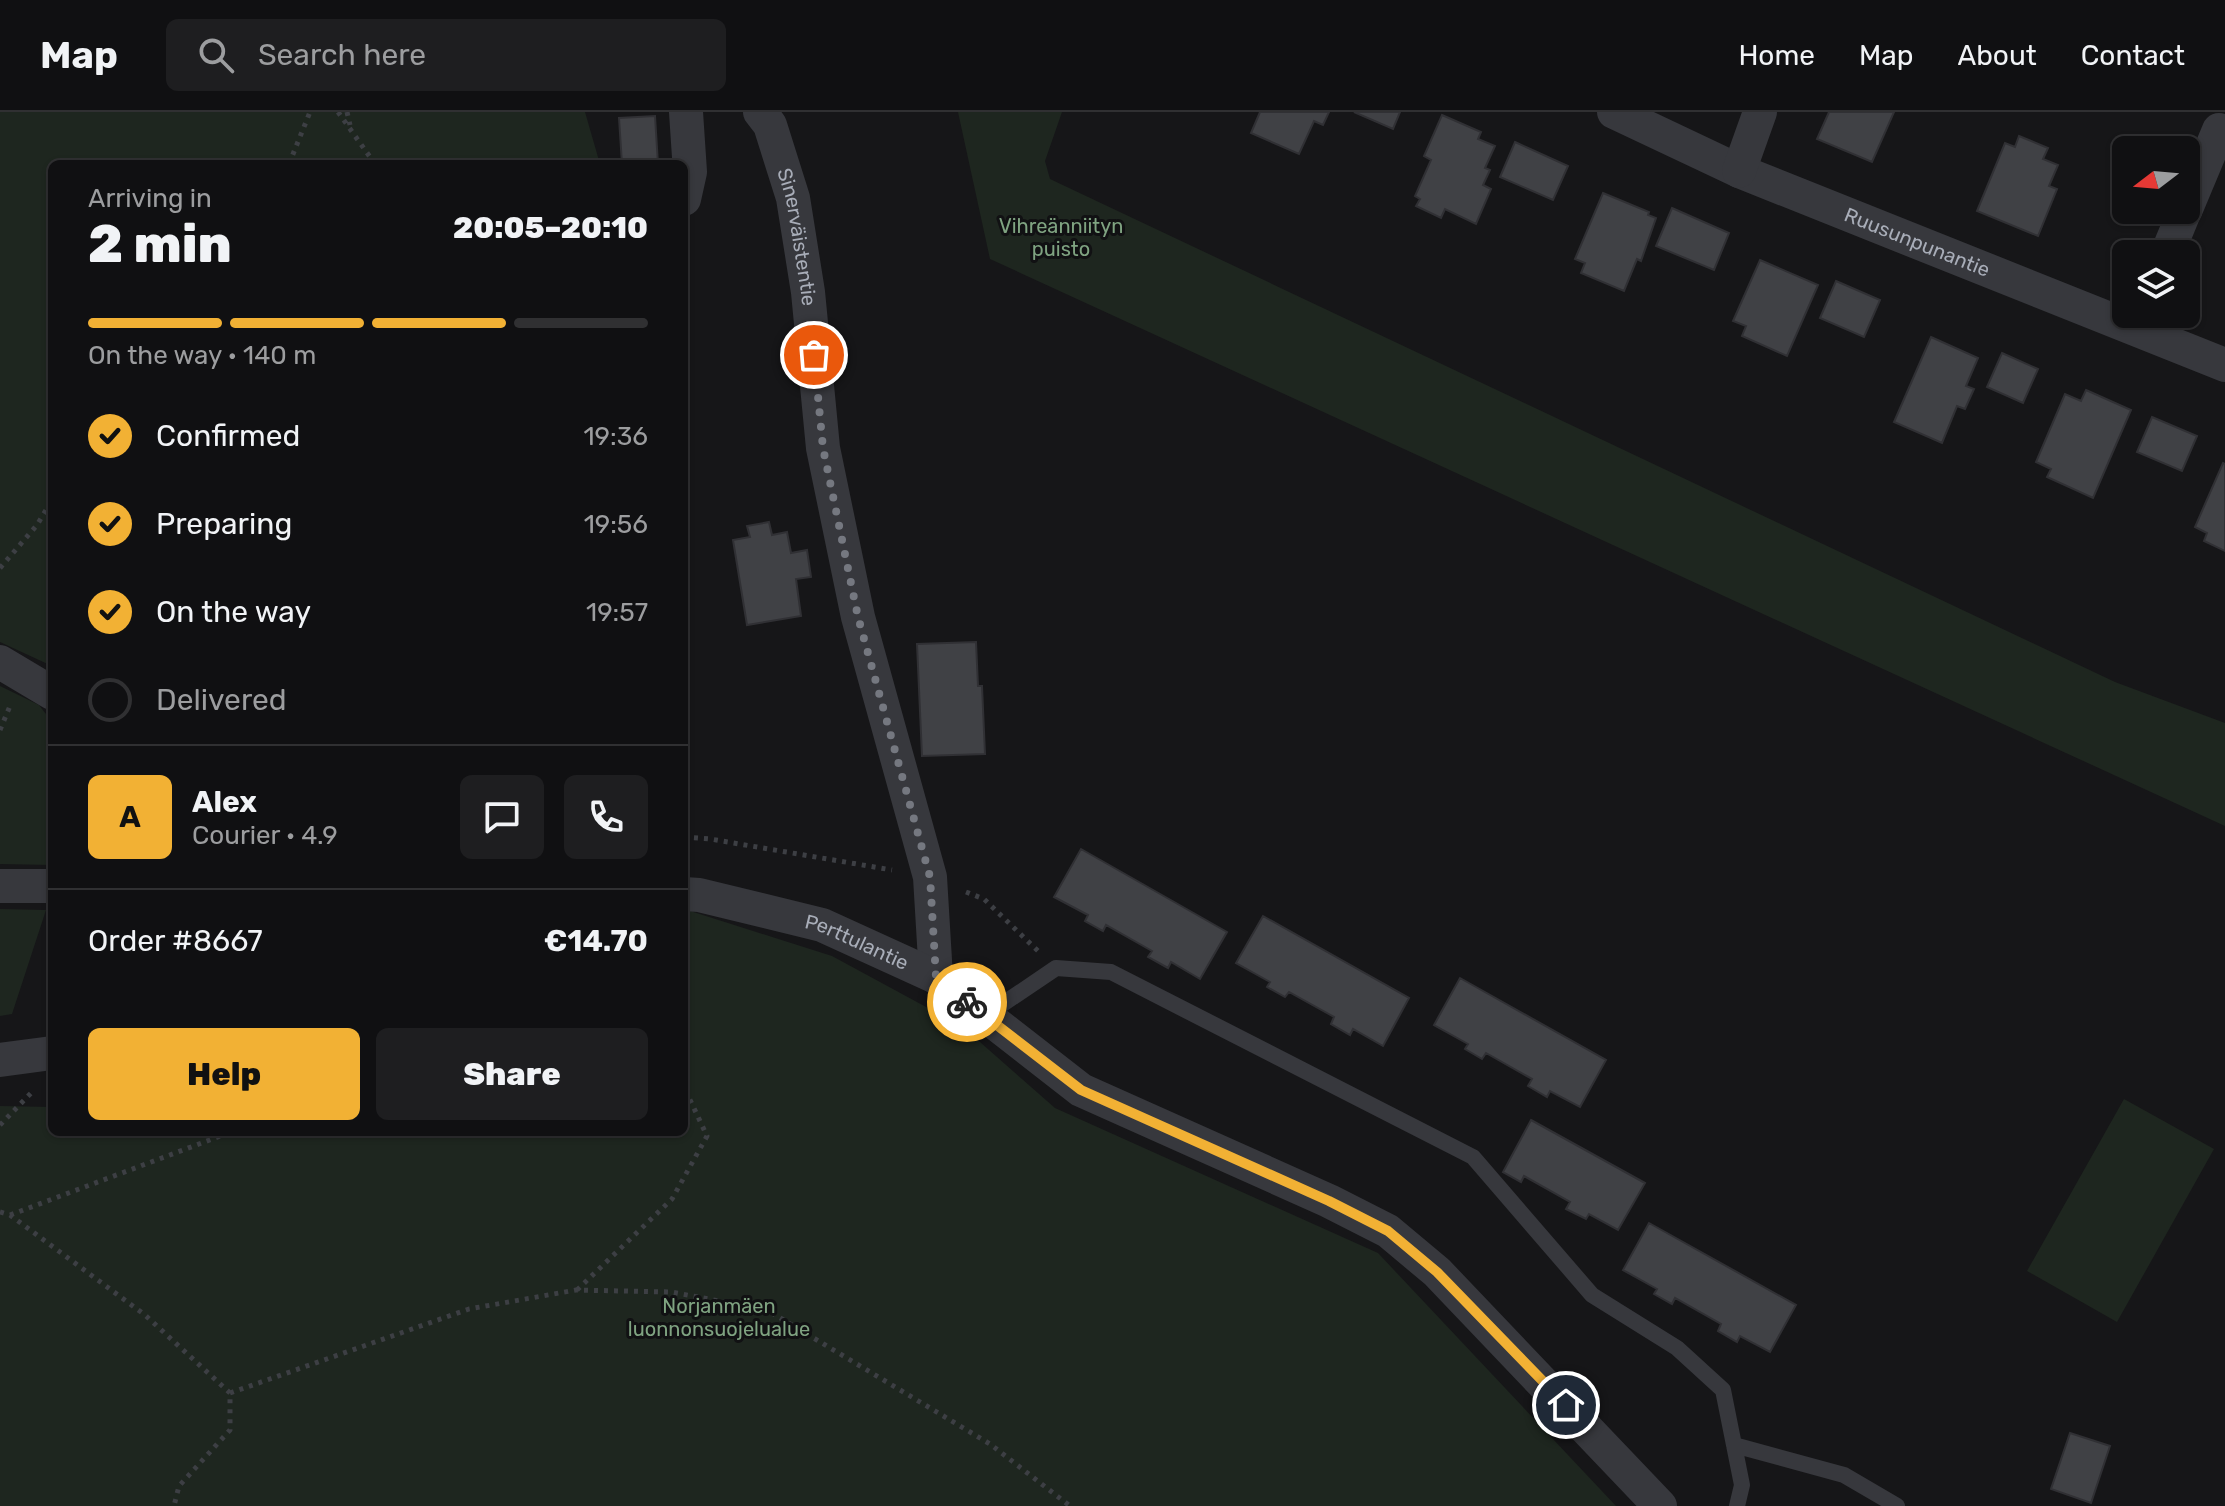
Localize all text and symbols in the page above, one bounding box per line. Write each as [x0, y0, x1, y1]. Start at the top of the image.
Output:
search box [166, 19, 726, 91]
text: Map [40, 32, 118, 78]
icon: search [194, 33, 238, 77]
text: Search here [258, 37, 426, 73]
text: Home [1738, 39, 1815, 72]
text: Map [1859, 39, 1913, 72]
text: About [1957, 39, 2037, 72]
text: Contact [2081, 39, 2185, 72]
north arrow [2112, 136, 2200, 224]
map controls [2112, 136, 2200, 328]
street label: Sinerväistentie [772, 165, 821, 307]
text: Arriving in [88, 183, 212, 214]
street label: Ruusunpunantie [1841, 202, 1993, 282]
text: 20:05–20:10 [453, 210, 648, 246]
text: 2 min [88, 213, 232, 275]
park label: Vihreänniityn puisto [999, 214, 1123, 261]
button: layers [2112, 240, 2200, 328]
pin [780, 321, 848, 389]
icon: bag [792, 333, 836, 377]
text: On the way · 140 m [88, 340, 316, 371]
icon: check [88, 414, 132, 458]
text: Confirmed [156, 418, 300, 454]
text: 19:36 [583, 421, 648, 452]
icon: check [88, 502, 132, 546]
text: Preparing [156, 506, 292, 542]
text: 19:56 [584, 509, 648, 540]
icon: check [88, 590, 132, 634]
text: On the way [156, 594, 311, 630]
text: 19:57 [586, 597, 648, 628]
text: Delivered [156, 682, 287, 718]
button: chat [460, 775, 544, 859]
button: phone [564, 775, 648, 859]
text: Alex [192, 784, 257, 820]
text: A [119, 799, 141, 835]
text: Courier · 4.9 [192, 820, 338, 851]
street label: Perttulantie [802, 909, 912, 975]
text: Order #8667 [88, 923, 263, 959]
text: €14.70 [544, 923, 648, 959]
courier [927, 962, 1007, 1042]
icon: bike [945, 980, 989, 1024]
button: Help [88, 1028, 360, 1120]
button: Share [376, 1028, 648, 1120]
park label: Norjanmäen luonnonsuojelualue [628, 1294, 810, 1341]
pin [1532, 1371, 1600, 1439]
icon: home [1544, 1383, 1588, 1427]

